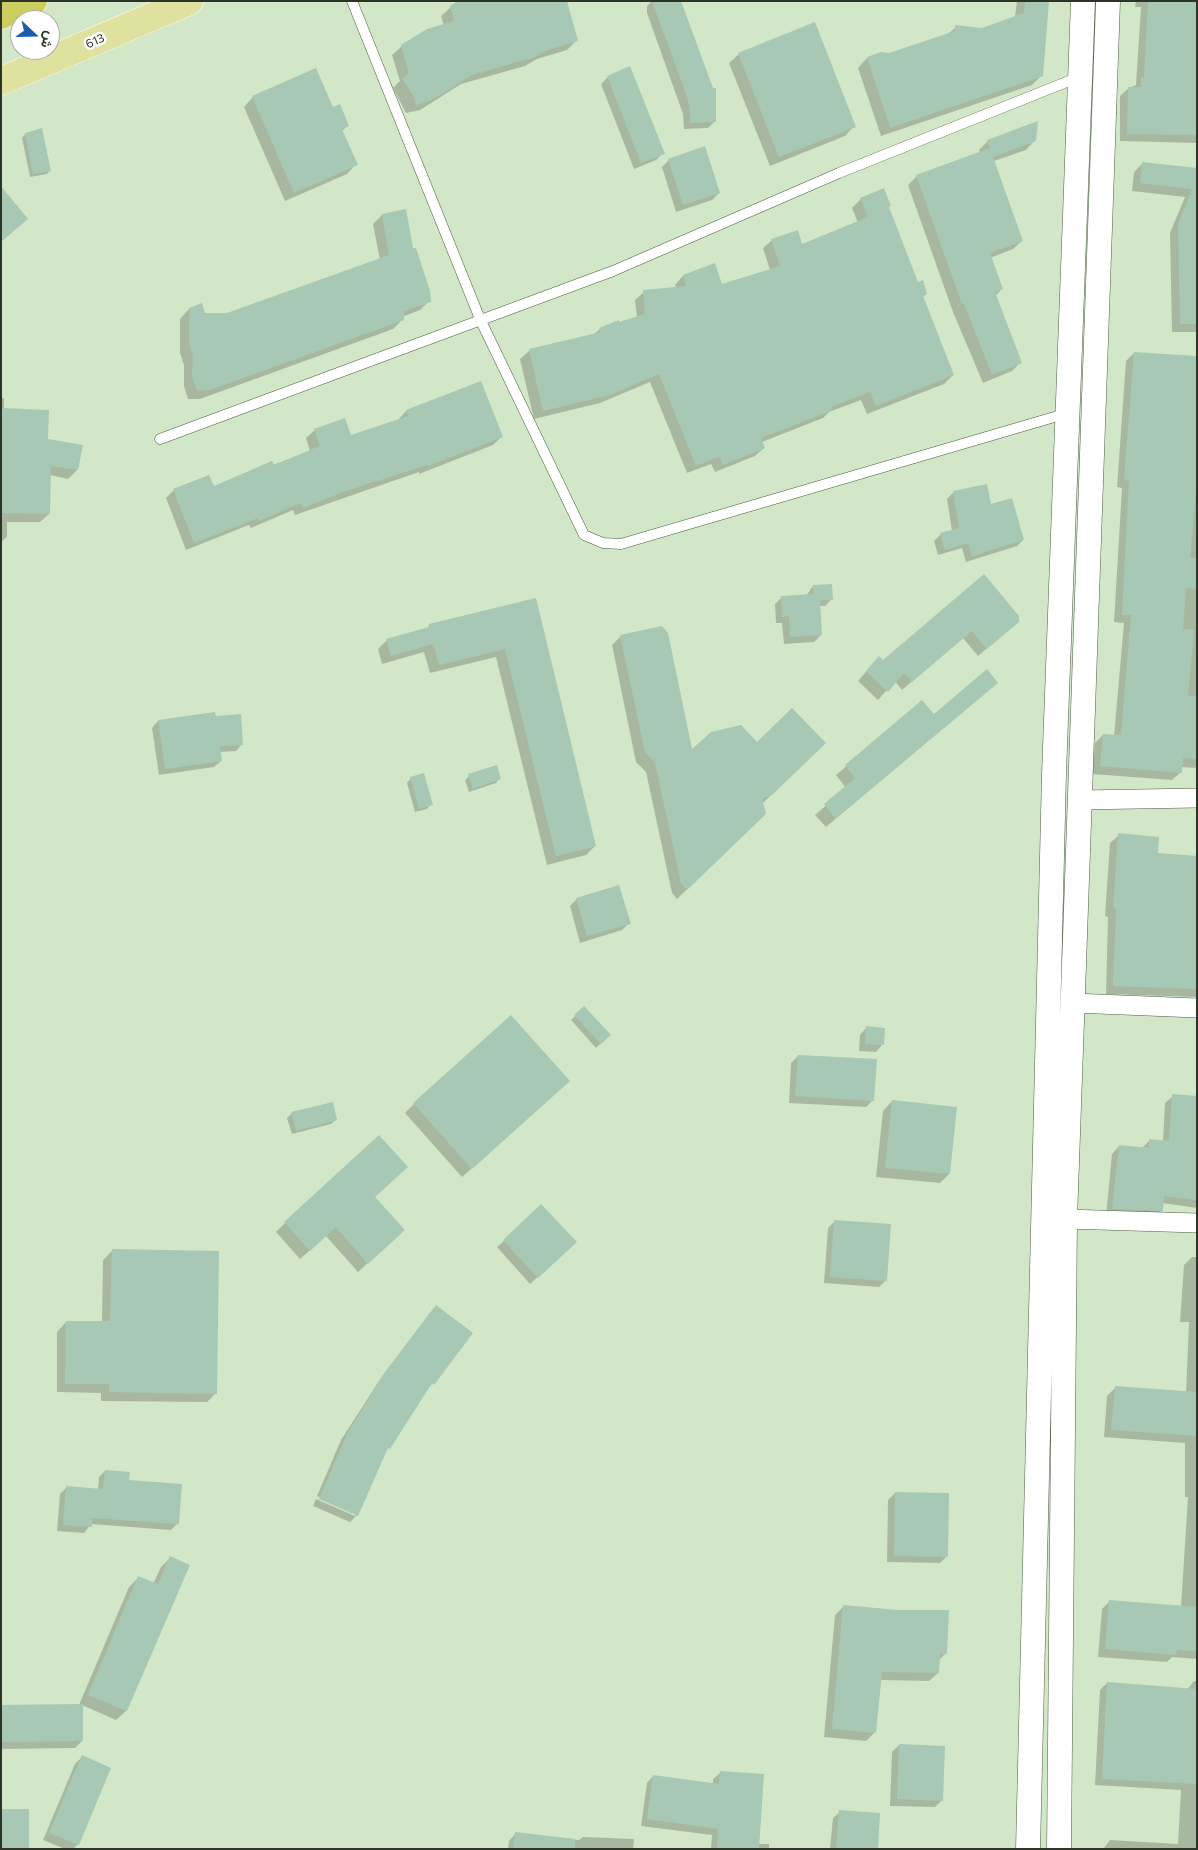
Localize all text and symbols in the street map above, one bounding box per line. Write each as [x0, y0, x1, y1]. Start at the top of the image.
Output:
north arrow [10, 10, 60, 60]
text: ش [38, 29, 59, 51]
street label: 613 [83, 31, 107, 51]

